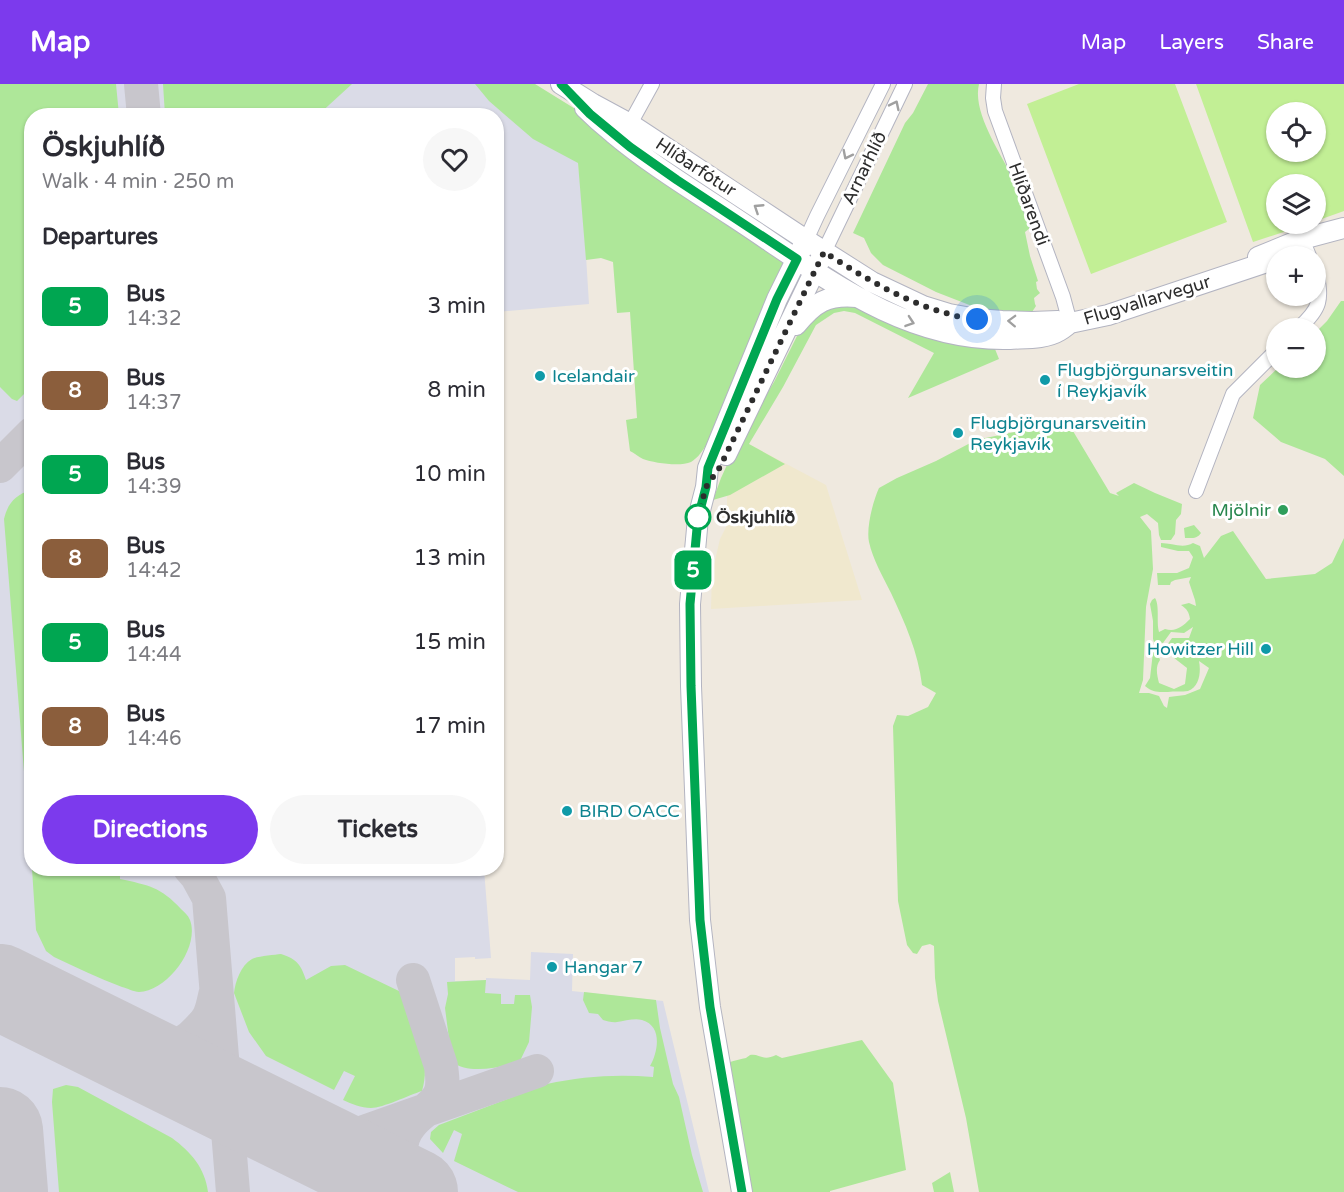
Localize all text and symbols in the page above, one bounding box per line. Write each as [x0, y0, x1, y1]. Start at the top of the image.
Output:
text: Map [30, 25, 90, 59]
text: Map [1081, 30, 1126, 55]
text: Layers [1159, 30, 1224, 55]
text: Share [1257, 30, 1314, 55]
one-way arrow [887, 100, 899, 111]
map controls [1266, 102, 1326, 378]
button: locate [1266, 102, 1326, 162]
button: heart [423, 128, 486, 191]
street label: Arnarhlíð [837, 128, 891, 208]
text: Öskjuhlíð [42, 130, 165, 164]
street label: Hlíðarfótur [651, 133, 741, 201]
one-way arrow [843, 149, 855, 160]
street label: Hlíðarendi [1004, 159, 1054, 249]
text: Walk · 4 min · 250 m [42, 170, 234, 194]
button: layers [1266, 174, 1326, 234]
one-way arrow [753, 204, 764, 215]
text: Departures [42, 224, 158, 250]
button: + [1266, 246, 1326, 306]
street label: Flugvallarvegur [1081, 270, 1213, 330]
text: Bus [126, 281, 165, 307]
text: 3 min [427, 293, 486, 319]
text: 5 [68, 294, 82, 319]
your location [962, 304, 992, 334]
text: 14:32 [126, 307, 181, 331]
one-way arrow [904, 314, 915, 327]
one-way arrow [1007, 315, 1016, 328]
button: − [1266, 318, 1326, 378]
place label: Flugbjörgunarsveitin í Reykjavík [1057, 359, 1233, 402]
text: Bus [126, 365, 165, 391]
place label: Icelandair [552, 365, 635, 387]
marker: Icelandair [533, 369, 547, 383]
marker: Flugbjörgunarsveitin í Reykjavík [1038, 373, 1052, 387]
text: 8 min [427, 377, 486, 403]
text: 8 [68, 378, 82, 403]
text: 14:37 [126, 391, 181, 415]
place label: Flugbjörgunarsveitin Reykjavík [970, 412, 1146, 455]
marker: Flugbjörgunarsveitin Reykjavík [951, 426, 965, 440]
text: Bus [126, 449, 165, 475]
text: 10 min [414, 461, 486, 487]
text: 5 [68, 462, 82, 487]
text: 14:39 [126, 475, 181, 499]
place label: Mjölnir [1211, 499, 1271, 521]
marker: Mjölnir [1276, 503, 1290, 517]
marker: Öskjuhlíð [685, 504, 711, 530]
place label: Öskjuhlíð [716, 506, 795, 528]
text: Bus [126, 533, 165, 559]
text: 13 min [414, 545, 486, 571]
text: 8 [68, 546, 82, 571]
line badge: 5 [674, 550, 712, 590]
text: 5 [686, 558, 700, 583]
text: 14:42 [126, 559, 181, 583]
text: Bus [126, 617, 165, 643]
text: 15 min [414, 629, 486, 655]
text: 5 [68, 630, 82, 655]
place label: Howitzer Hill [1147, 638, 1254, 660]
marker: Howitzer Hill [1259, 642, 1273, 656]
text: 14:44 [126, 643, 181, 667]
text: Bus [126, 701, 165, 727]
text: 17 min [414, 713, 486, 739]
text: 8 [68, 714, 82, 739]
text: 14:46 [126, 727, 181, 751]
button: Directions [42, 795, 258, 864]
button: Tickets [270, 795, 486, 864]
place label: BIRD OACC [579, 800, 680, 822]
marker: BIRD OACC [560, 804, 574, 818]
place label: Hangar 7 [564, 956, 643, 978]
marker: Hangar 7 [545, 960, 559, 974]

